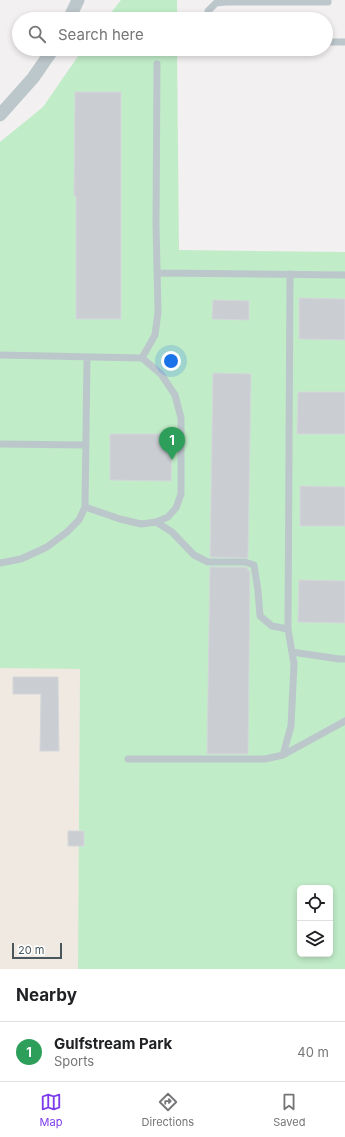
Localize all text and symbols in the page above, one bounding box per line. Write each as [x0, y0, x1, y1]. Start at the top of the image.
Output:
search box [12, 12, 333, 56]
icon: search [26, 23, 48, 45]
text: Search here [58, 25, 144, 44]
your location [161, 351, 181, 371]
pin: 1 [159, 427, 185, 460]
map controls [297, 885, 333, 957]
button: locate [297, 885, 333, 921]
button: layers [297, 921, 333, 957]
scale bar [12, 941, 62, 960]
text: 20 m [18, 943, 44, 957]
text: Nearby [16, 985, 77, 1005]
text: Gulfstream Park [54, 1034, 172, 1053]
text: 1 [26, 1044, 32, 1060]
text: 40 m [297, 1044, 329, 1060]
text: Sports [54, 1053, 94, 1069]
tab: Map [40, 1091, 62, 1129]
tab: Directions [142, 1091, 194, 1129]
tab: Saved [273, 1091, 305, 1129]

